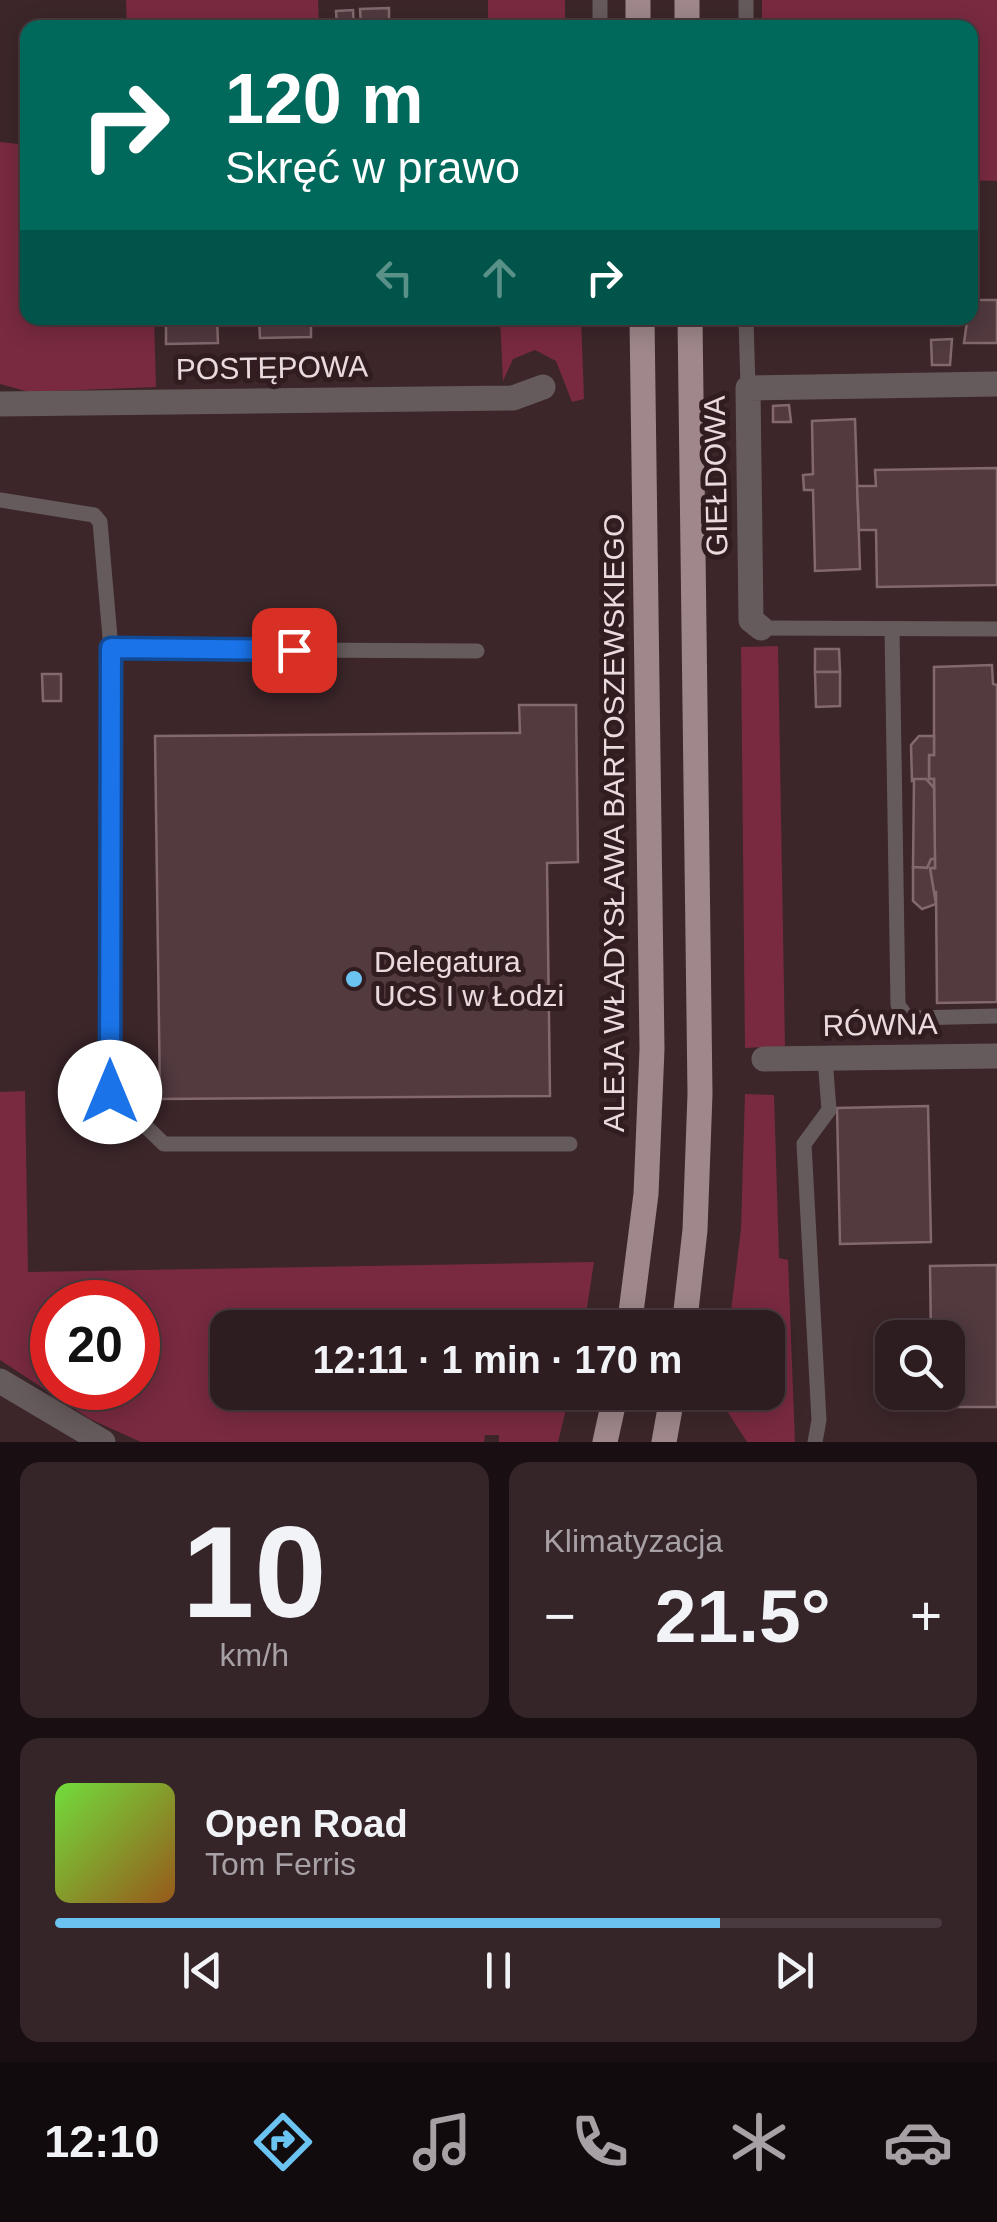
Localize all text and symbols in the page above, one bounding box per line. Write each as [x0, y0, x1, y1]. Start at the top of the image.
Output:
icon: right [60, 60, 190, 190]
text: 120 m [225, 60, 423, 138]
text: Skręć w prawo [225, 142, 520, 193]
icon: left [367, 250, 422, 305]
icon: ahead [472, 250, 527, 305]
icon: right [577, 250, 632, 305]
street label: POSTĘPOWA [176, 349, 368, 386]
street label: GIEŁDOWA [698, 395, 733, 557]
street label: ALEJA WŁADYSŁAWA BARTOSZEWSKIEGO [597, 514, 630, 1132]
pin [252, 608, 337, 693]
icon: arrive [267, 623, 322, 678]
place label: Delegatura UCS I w Łodzi [374, 945, 564, 1012]
marker: Delegatura UCS I w Łodzi [343, 968, 365, 990]
street label: RÓWNA [822, 1007, 938, 1042]
position arrow [58, 1040, 162, 1144]
speed limit sign: 20 [30, 1280, 160, 1410]
map controls [875, 1320, 965, 1410]
button: search [875, 1320, 965, 1410]
text: 12:11 · 1 min · 170 m [313, 1339, 682, 1381]
text: 10 [182, 1499, 327, 1645]
text: Klimatyzacja [544, 1523, 723, 1559]
text: 21.5° [655, 1574, 831, 1658]
text: − [544, 1585, 576, 1647]
text: + [910, 1585, 942, 1647]
text: km/h [220, 1637, 289, 1673]
text: Open Road [205, 1803, 408, 1845]
text: Tom Ferris [205, 1846, 356, 1882]
icon: previous [175, 1943, 230, 1998]
icon: pause [471, 1943, 526, 1998]
icon: next [767, 1943, 822, 1998]
icon: directions [248, 2107, 318, 2177]
icon: music [407, 2107, 477, 2177]
icon: phone [565, 2107, 635, 2177]
icon: climate [724, 2107, 794, 2177]
icon: car [883, 2107, 953, 2177]
text: 12:10 [44, 2116, 159, 2167]

